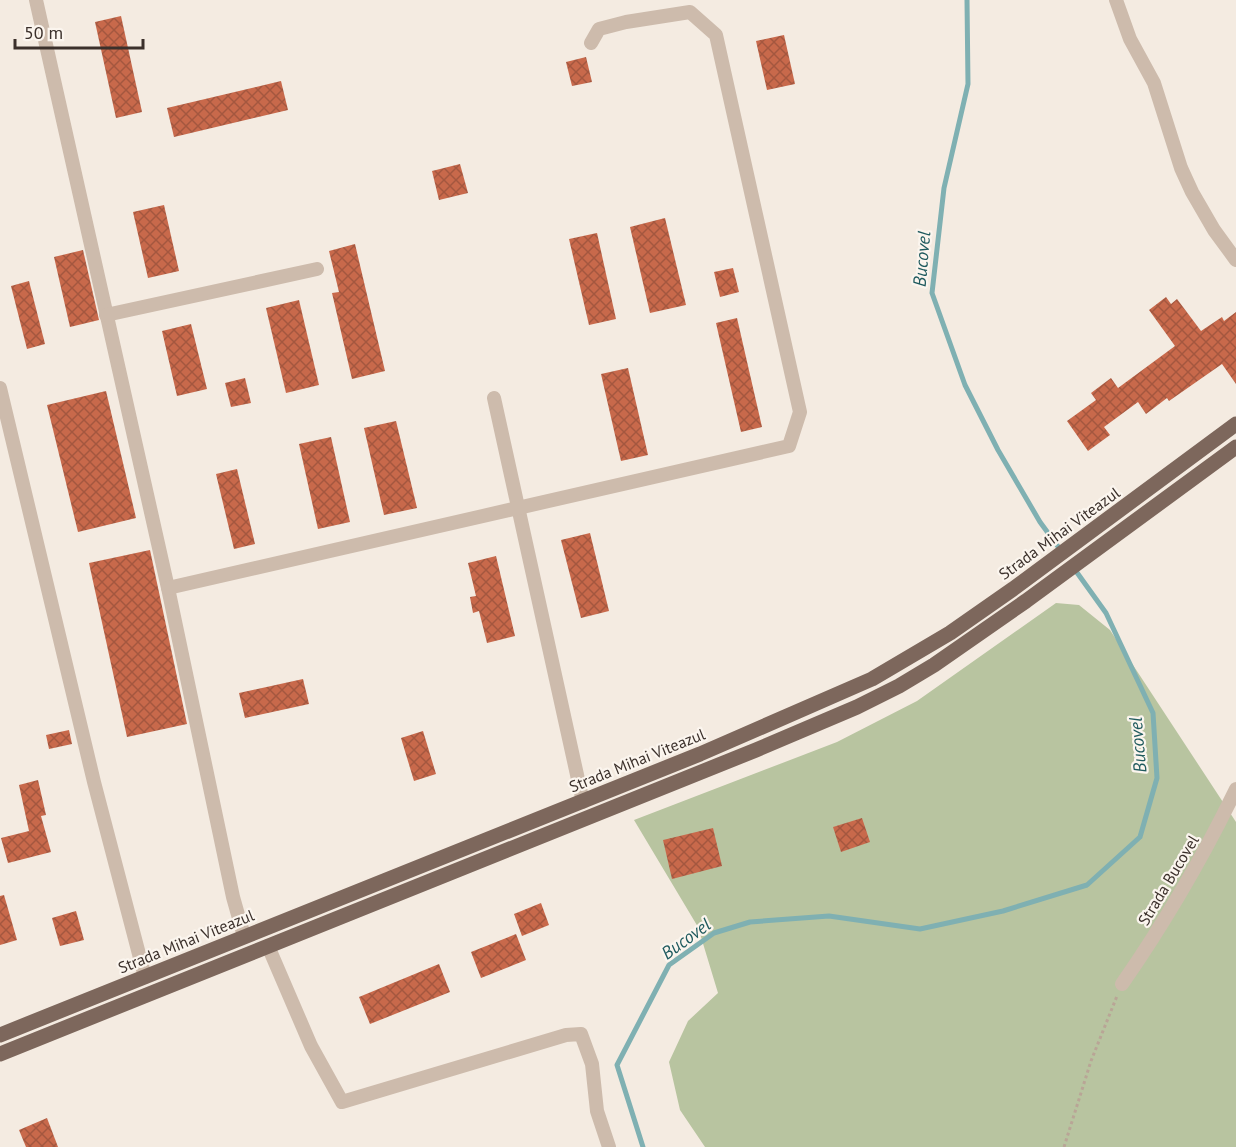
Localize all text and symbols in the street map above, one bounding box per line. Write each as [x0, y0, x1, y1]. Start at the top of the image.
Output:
scale bar [15, 12, 142, 50]
text: 50 m [24, 21, 63, 44]
water label: Bucovel [908, 230, 935, 288]
street label: Strada Mihai Viteazul [994, 482, 1124, 584]
water label: Bucovel [1124, 716, 1151, 774]
street label: Strada Mihai Viteazul [566, 723, 708, 796]
street label: Strada Bucovel [1133, 831, 1203, 929]
street label: Strada Mihai Viteazul [115, 904, 257, 977]
water label: Bucovel [656, 913, 715, 964]

